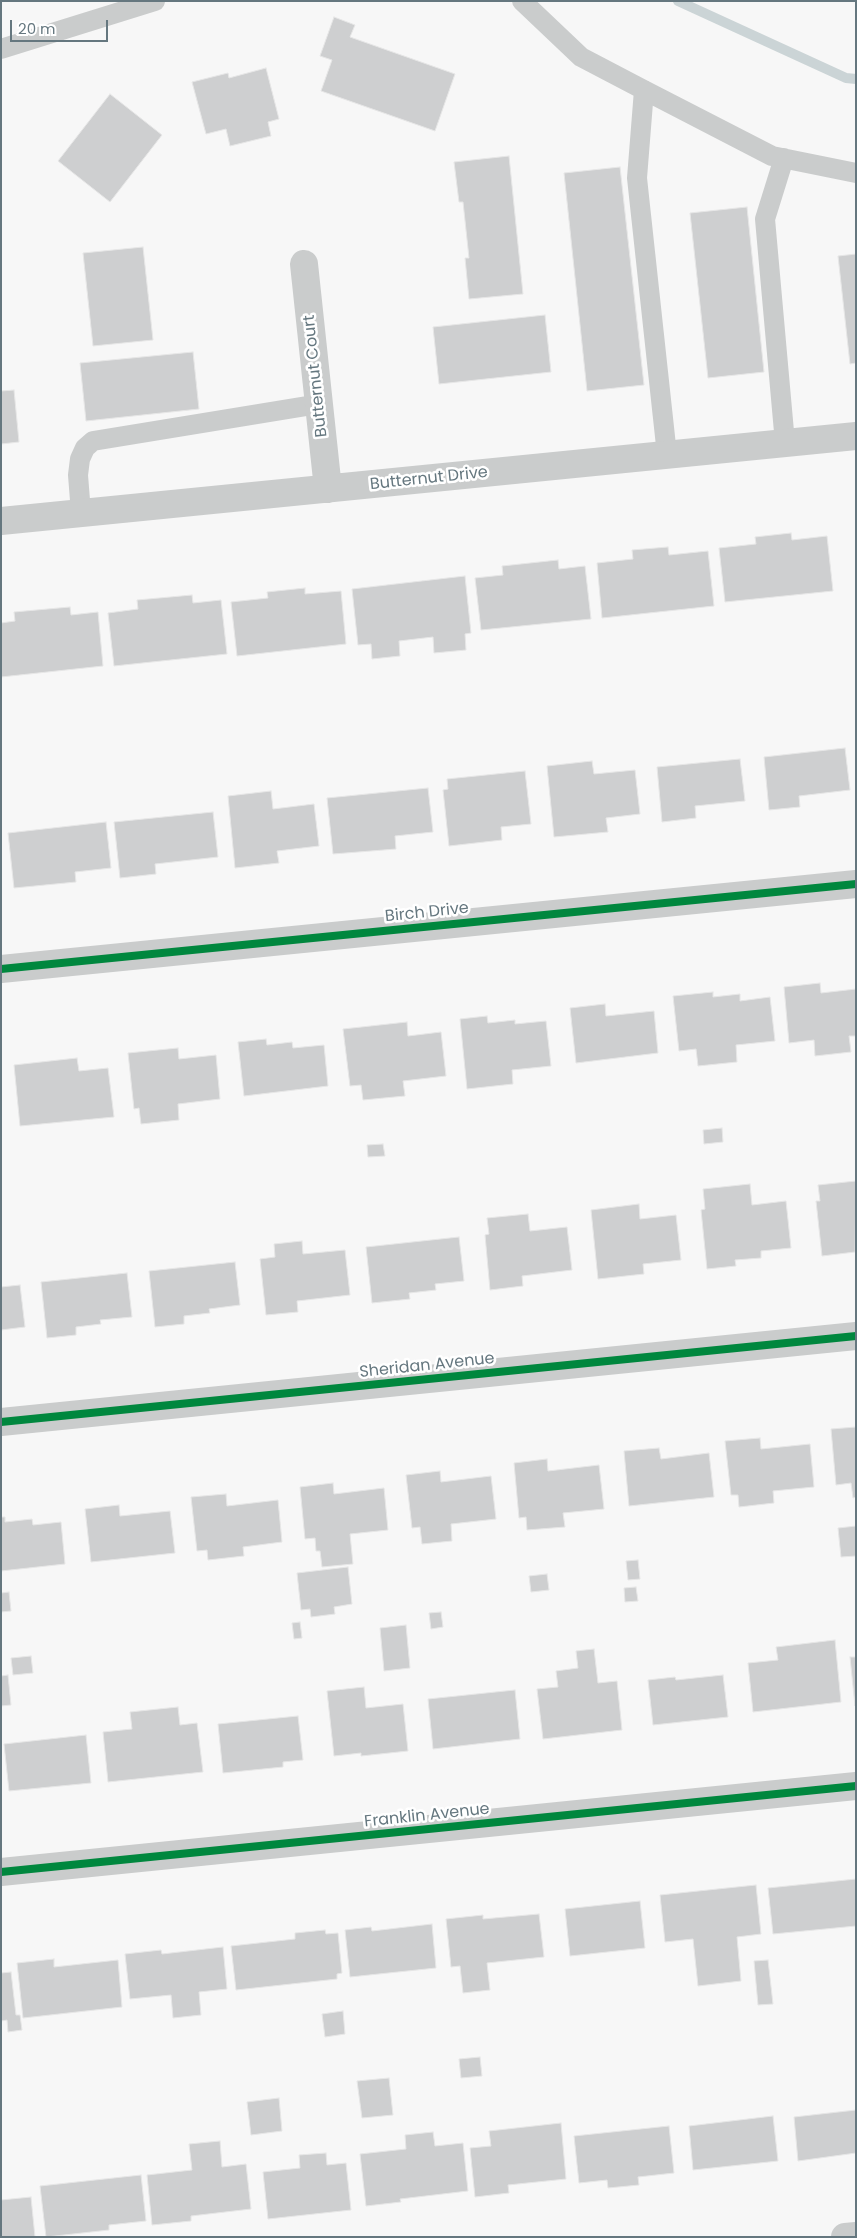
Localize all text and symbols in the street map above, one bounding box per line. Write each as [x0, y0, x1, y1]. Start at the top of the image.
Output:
scale bar [12, 10, 110, 42]
text: 20 m [18, 18, 56, 39]
street label: Butternut Court [300, 314, 332, 438]
street label: Butternut Drive [369, 463, 489, 495]
street label: Birch Drive [384, 899, 470, 927]
street label: Sheridan Avenue [359, 1349, 495, 1383]
street label: Franklin Avenue [363, 1800, 491, 1832]

